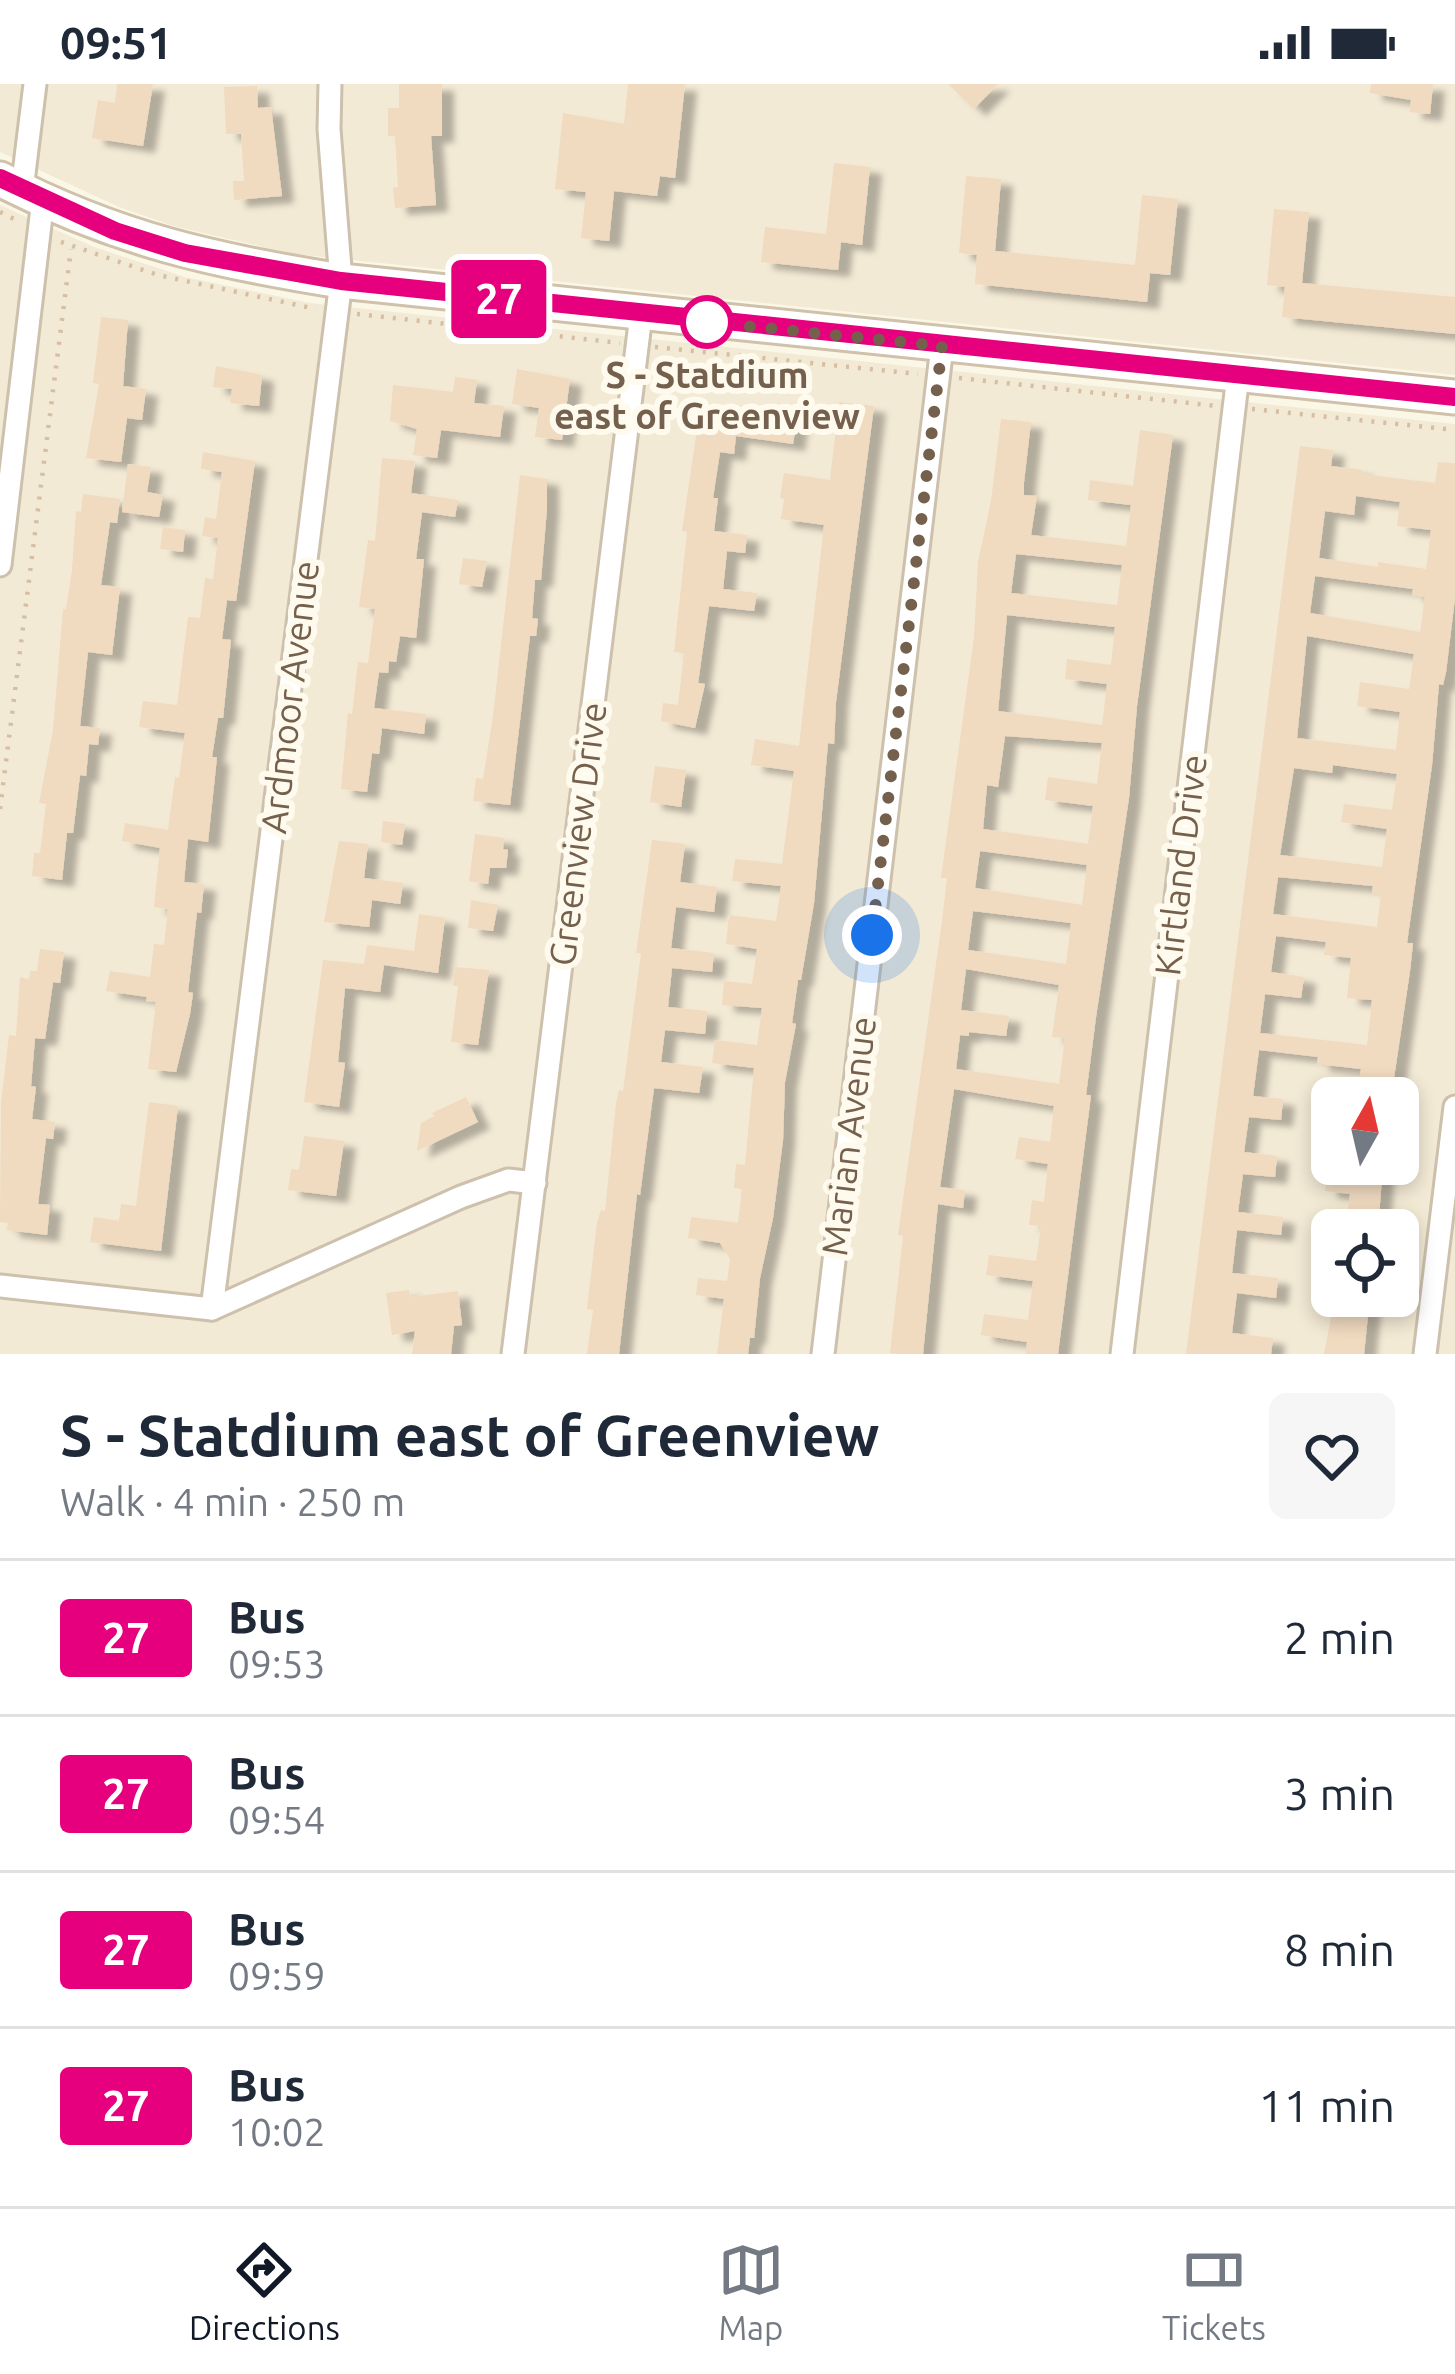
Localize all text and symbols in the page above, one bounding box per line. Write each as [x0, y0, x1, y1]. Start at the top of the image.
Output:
text: 09:51 [60, 17, 173, 68]
line badge: 27 [445, 260, 553, 338]
text: 27 [475, 275, 523, 322]
marker: S - Statdium east of Greenview [682, 297, 732, 347]
place label: S - Statdium east of Greenview [554, 354, 860, 436]
street label: Ardmoor Avenue [252, 558, 326, 836]
street label: Greenview Drive [540, 700, 614, 968]
street label: Kirtland Drive [1146, 752, 1214, 978]
your location [842, 905, 902, 965]
street label: Marian Avenue [813, 1014, 883, 1258]
north arrow [1311, 1077, 1419, 1185]
map controls [1311, 1077, 1419, 1317]
button: locate [1311, 1209, 1419, 1317]
button: heart [1269, 1393, 1395, 1519]
text: S - Statdium east of Greenview [60, 1403, 879, 1467]
text: Walk · 4 min · 250 m [60, 1480, 405, 1523]
text: Bus [228, 1591, 305, 1642]
text: 2 min [1284, 1612, 1395, 1663]
text: 27 [102, 1614, 150, 1661]
text: 09:53 [228, 1642, 326, 1685]
text: Bus [228, 1747, 305, 1798]
text: 3 min [1284, 1768, 1395, 1819]
text: 27 [102, 1770, 150, 1817]
text: 09:54 [228, 1798, 326, 1841]
text: Bus [228, 1903, 305, 1954]
text: 8 min [1284, 1924, 1395, 1975]
text: 27 [102, 1926, 150, 1973]
text: 09:59 [228, 1954, 326, 1997]
text: Bus [228, 2059, 305, 2110]
text: 11 min [1258, 2080, 1395, 2131]
text: 27 [102, 2082, 150, 2129]
text: 10:02 [228, 2110, 326, 2153]
tab: Directions [189, 2237, 340, 2346]
tab: Map [718, 2237, 784, 2346]
tab: Tickets [1162, 2237, 1266, 2346]

